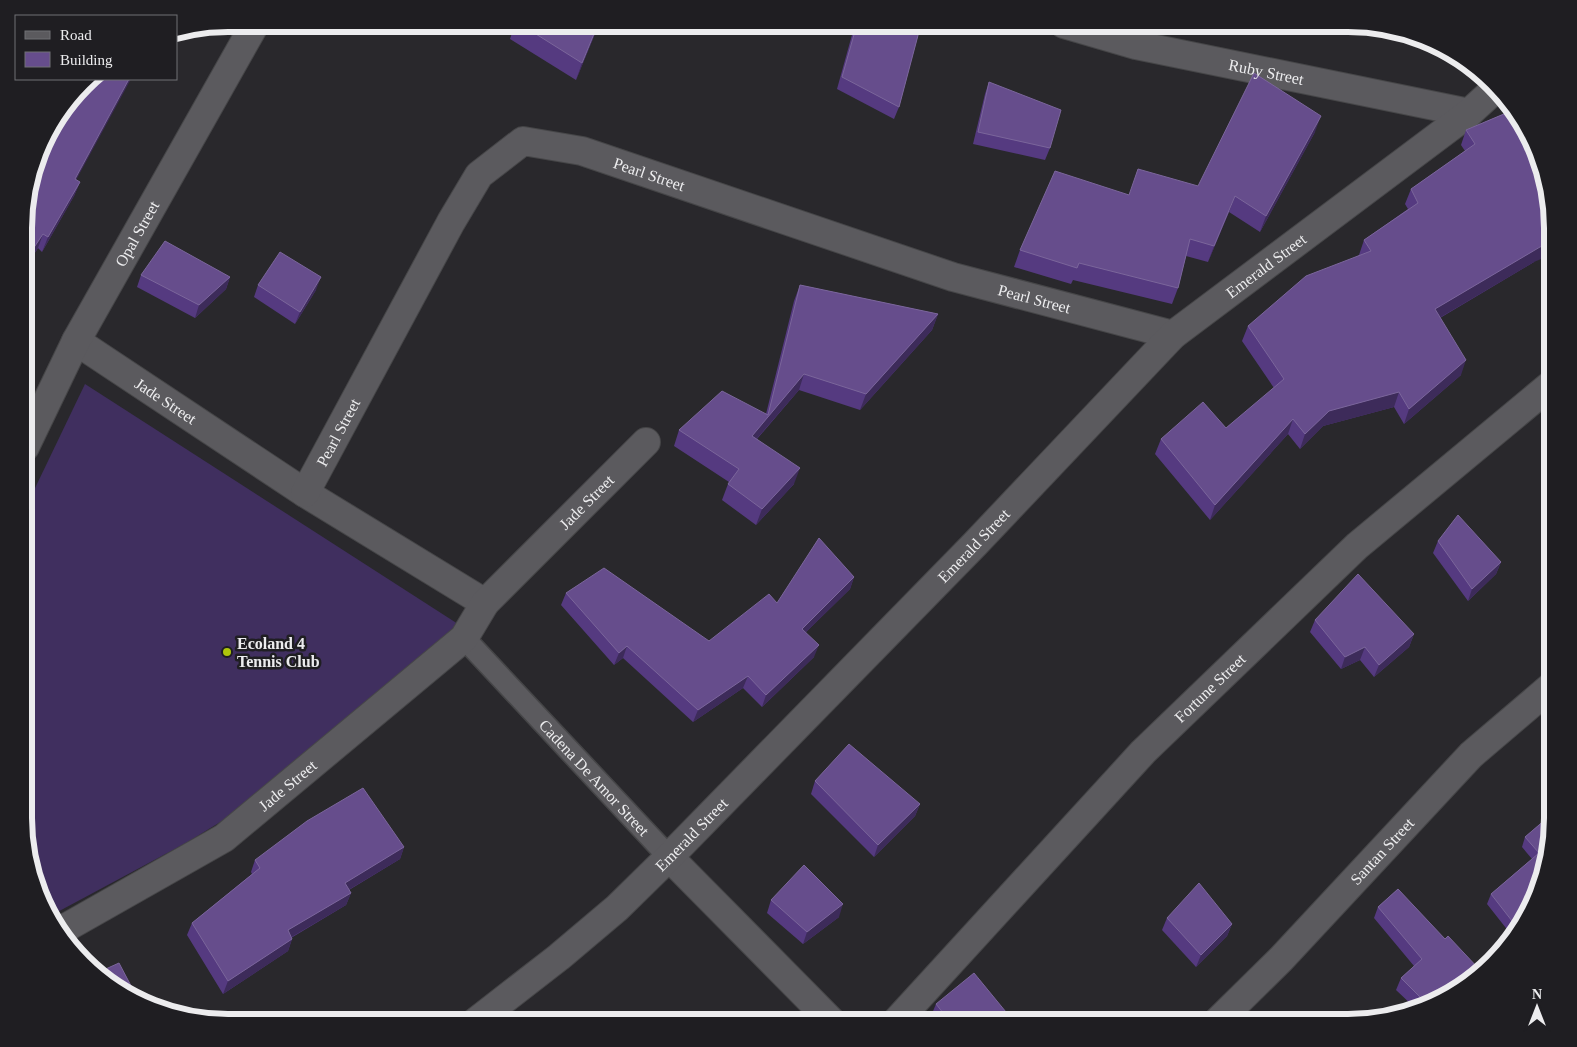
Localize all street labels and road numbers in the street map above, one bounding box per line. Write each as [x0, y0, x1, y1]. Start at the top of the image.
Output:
street label: Ruby Street [1227, 56, 1306, 88]
street label: Pearl Street [611, 154, 688, 194]
street label: Opal Street [111, 197, 162, 269]
street label: Emerald Street [1222, 230, 1310, 301]
street label: Pearl Street [996, 281, 1073, 316]
street label: Jade Street [132, 374, 200, 427]
street label: Pearl Street [313, 395, 363, 469]
street label: Jade Street [556, 471, 617, 532]
street label: Emerald Street [934, 505, 1013, 586]
street label: Fortune Street [1171, 650, 1249, 725]
street label: Cadena De Amor Street [536, 716, 653, 839]
street label: Jade Street [255, 756, 320, 814]
street label: Emerald Street [652, 794, 731, 874]
street label: Santan Street [1347, 814, 1417, 888]

